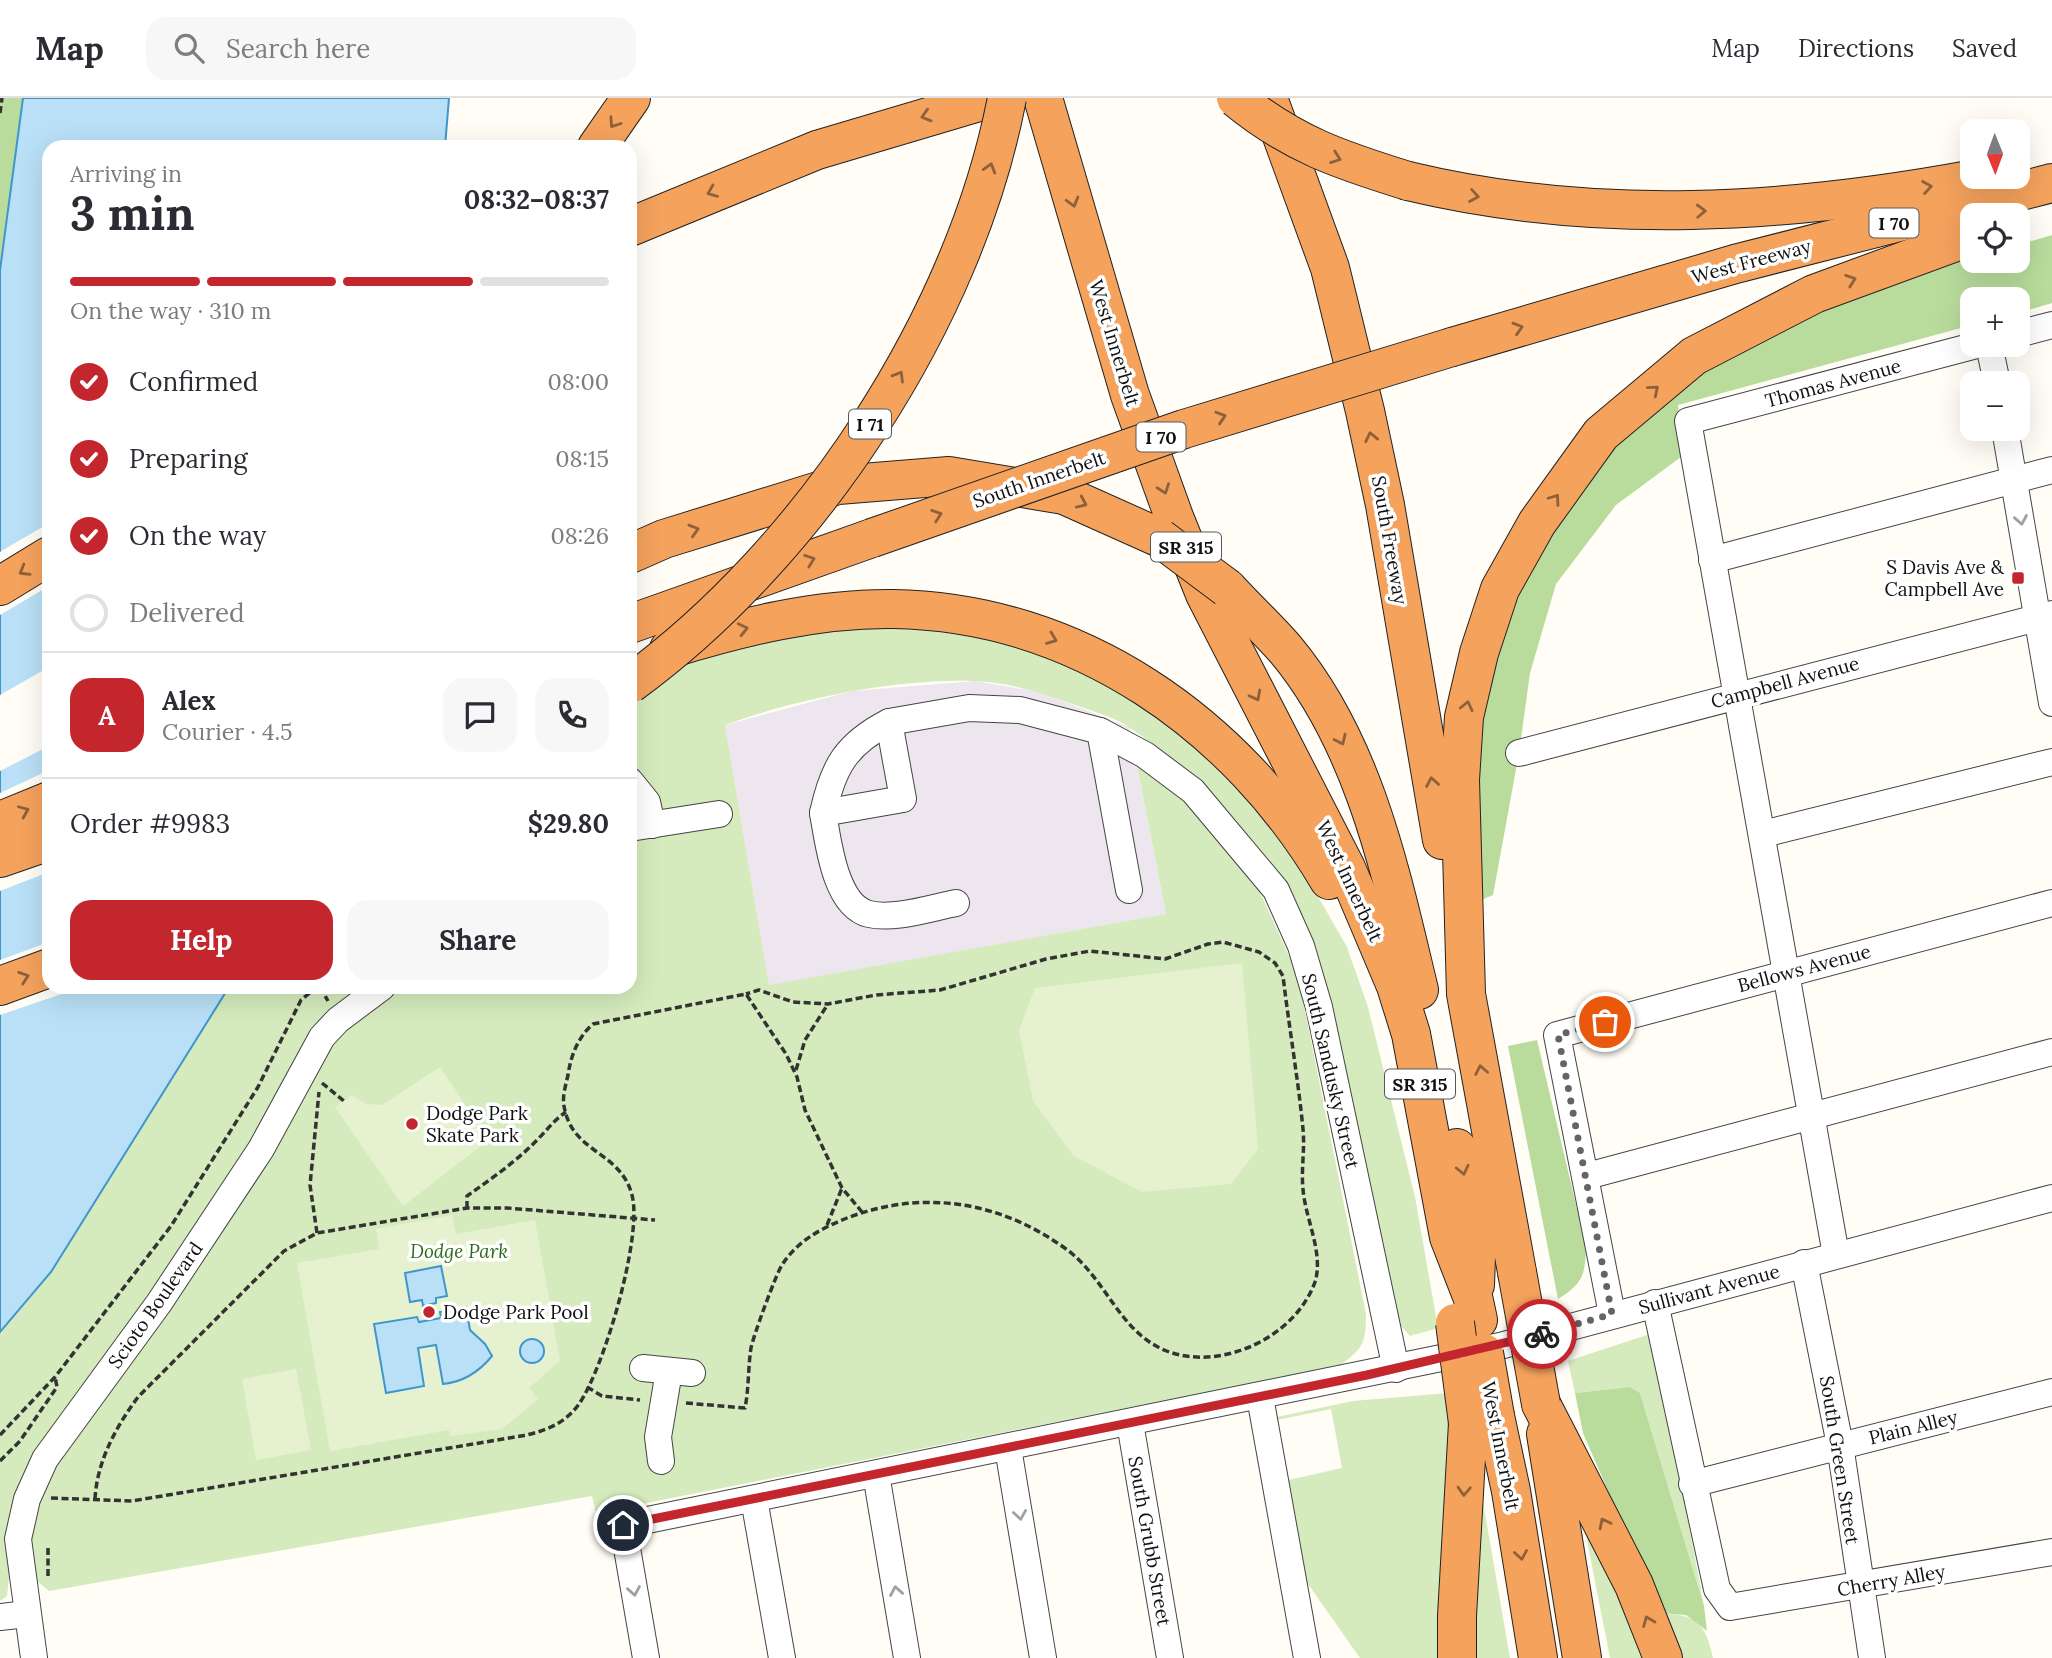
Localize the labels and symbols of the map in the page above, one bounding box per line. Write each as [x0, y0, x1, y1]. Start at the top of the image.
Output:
one-way arrow [921, 108, 933, 122]
one-way arrow [610, 115, 623, 128]
north arrow [1960, 119, 2030, 189]
one-way arrow [1329, 150, 1341, 164]
one-way arrow [981, 162, 996, 174]
one-way arrow [1921, 180, 1933, 195]
one-way arrow [707, 184, 719, 198]
one-way arrow [1468, 188, 1480, 203]
one-way arrow [1065, 196, 1080, 208]
one-way arrow [1696, 203, 1707, 218]
road number: I 70 [1870, 208, 1918, 238]
street label: West Freeway [1688, 233, 1814, 289]
one-way arrow [1845, 274, 1857, 288]
street label: West Innerbelt [1084, 277, 1146, 410]
one-way arrow [1512, 321, 1524, 336]
street label: Thomas Avenue [1762, 353, 1904, 413]
one-way arrow [891, 371, 904, 384]
one-way arrow [1645, 386, 1658, 398]
road number: I 71 [849, 410, 891, 438]
one-way arrow [1215, 411, 1227, 426]
road number: I 70 [1136, 422, 1186, 452]
one-way arrow [1364, 431, 1379, 443]
street label: South Innerbelt [970, 445, 1109, 513]
street label: South Freeway [1367, 474, 1413, 606]
one-way arrow [1155, 482, 1169, 494]
one-way arrow [1547, 494, 1559, 506]
one-way arrow [1075, 495, 1087, 509]
one-way arrow [930, 509, 942, 523]
one-way arrow [2013, 514, 2028, 526]
one-way arrow [687, 524, 700, 538]
road number: SR 315 [1151, 532, 1221, 561]
one-way arrow [803, 554, 815, 568]
place label: S Davis Ave & Campbell Ave [1885, 555, 2005, 601]
one-way arrow [19, 562, 32, 575]
marker: S Davis Ave & Campbell Ave [2010, 570, 2026, 586]
one-way arrow [737, 623, 749, 638]
one-way arrow [1045, 630, 1057, 644]
street label: Campbell Avenue [1708, 651, 1862, 713]
one-way arrow [1248, 689, 1262, 701]
one-way arrow [1459, 700, 1473, 712]
one-way arrow [1333, 733, 1347, 745]
one-way arrow [1426, 776, 1441, 788]
one-way arrow [18, 805, 30, 819]
street label: West Innerbelt [1311, 816, 1389, 946]
street label: Bellows Avenue [1735, 939, 1873, 997]
one-way arrow [18, 971, 30, 985]
street label: South Sandusky Street [1297, 971, 1365, 1172]
pin [1575, 992, 1635, 1052]
one-way arrow [1474, 1064, 1489, 1076]
road number: SR 315 [1385, 1070, 1455, 1099]
place label: Dodge Park Skate Park [426, 1101, 529, 1147]
marker: Dodge Park Skate Park [404, 1116, 420, 1132]
one-way arrow [1454, 1164, 1469, 1176]
street label: Scioto Boulevard [102, 1237, 208, 1373]
park label: Dodge Park [410, 1239, 508, 1263]
street label: Sullivant Avenue [1636, 1259, 1782, 1319]
courier [1507, 1299, 1577, 1369]
place label: Dodge Park Pool [443, 1300, 589, 1324]
marker: Dodge Park Pool [421, 1304, 437, 1320]
street label: South Green Street [1815, 1374, 1865, 1547]
street label: West Innerbelt [1477, 1379, 1525, 1513]
street label: Plain Alley [1866, 1404, 1960, 1450]
street label: South Grubb Street [1123, 1454, 1177, 1628]
one-way arrow [1457, 1486, 1472, 1497]
pin [593, 1495, 653, 1555]
one-way arrow [1012, 1509, 1027, 1521]
one-way arrow [1598, 1518, 1612, 1531]
one-way arrow [1513, 1550, 1528, 1561]
street label: Cherry Alley [1835, 1559, 1947, 1601]
one-way arrow [626, 1585, 641, 1597]
one-way arrow [889, 1585, 904, 1597]
one-way arrow [1643, 1616, 1657, 1628]

